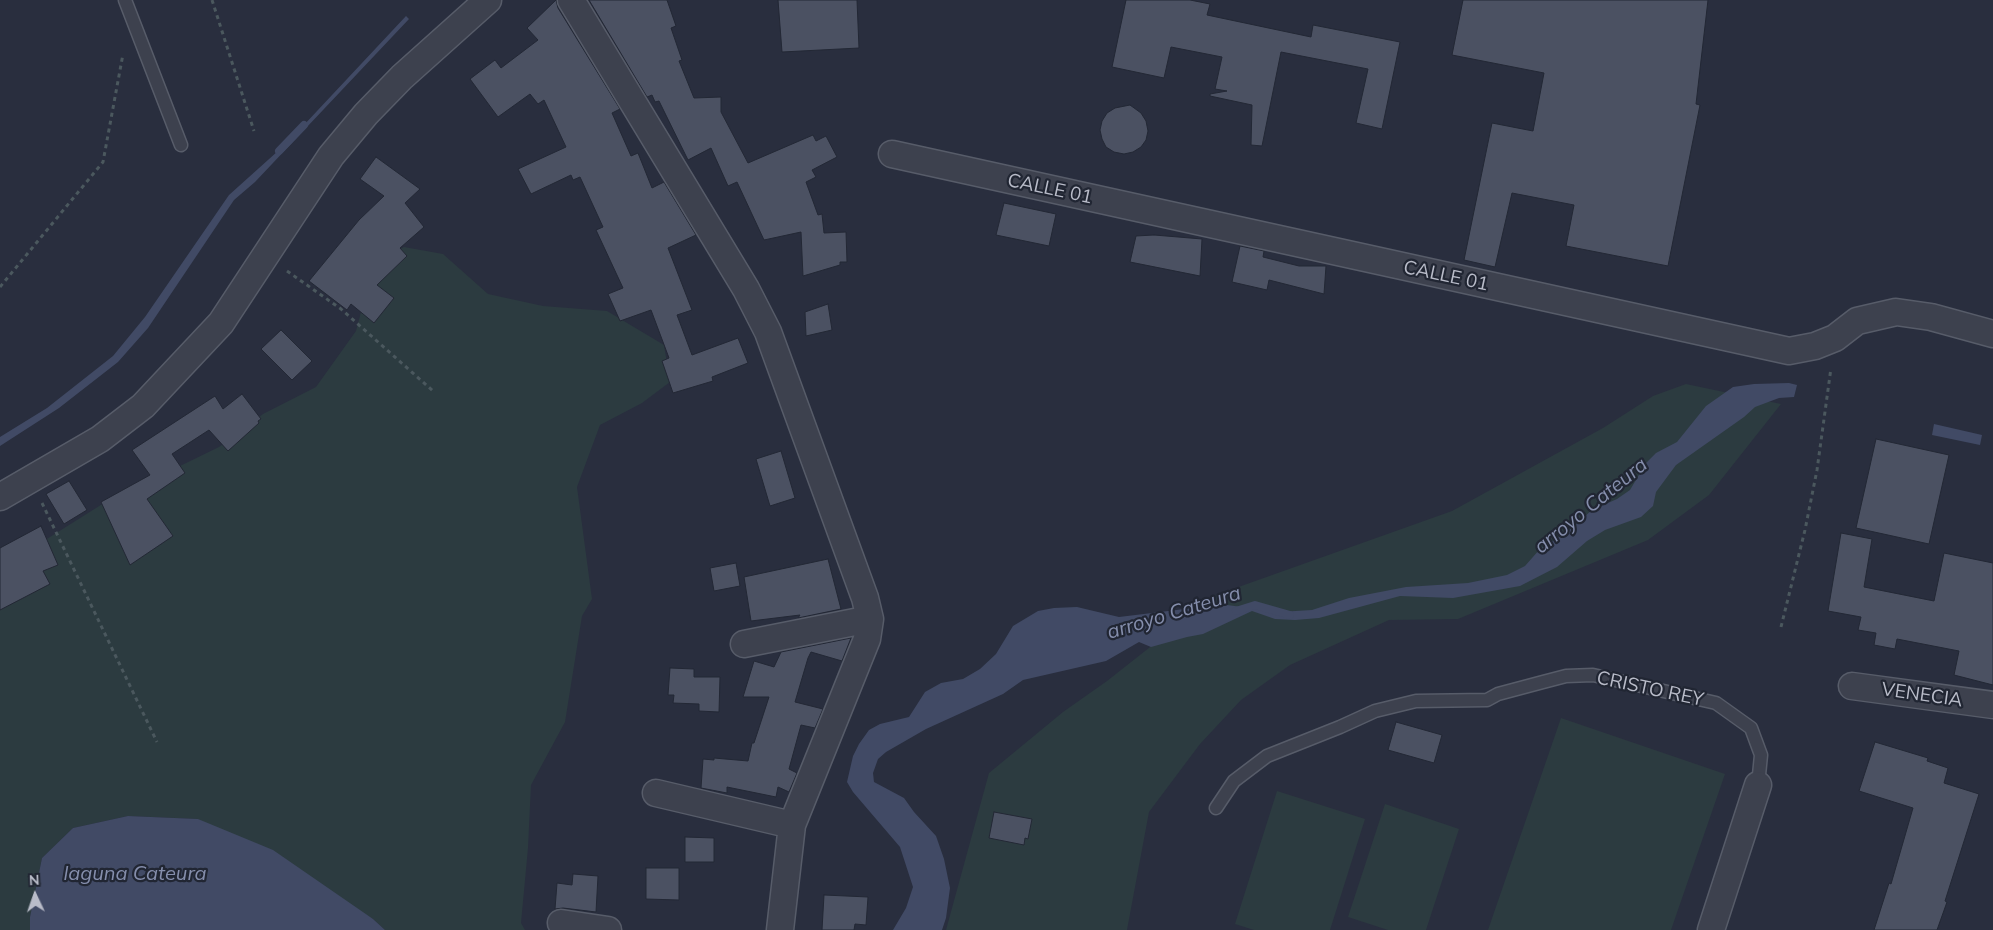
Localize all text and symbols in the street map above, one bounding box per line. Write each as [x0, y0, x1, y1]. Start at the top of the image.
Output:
street label: CALLE 01 [1005, 169, 1095, 209]
street label: CALLE 01 [1401, 256, 1491, 296]
water label: arroyo Cateura [1530, 453, 1652, 559]
water label: arroyo Cateura [1104, 581, 1244, 645]
street label: CRISTO REY [1595, 667, 1705, 711]
street label: VENECIA [1880, 678, 1964, 712]
water label: laguna Cateura [63, 862, 207, 886]
north arrow [10, 870, 60, 920]
text: N [28, 871, 40, 889]

